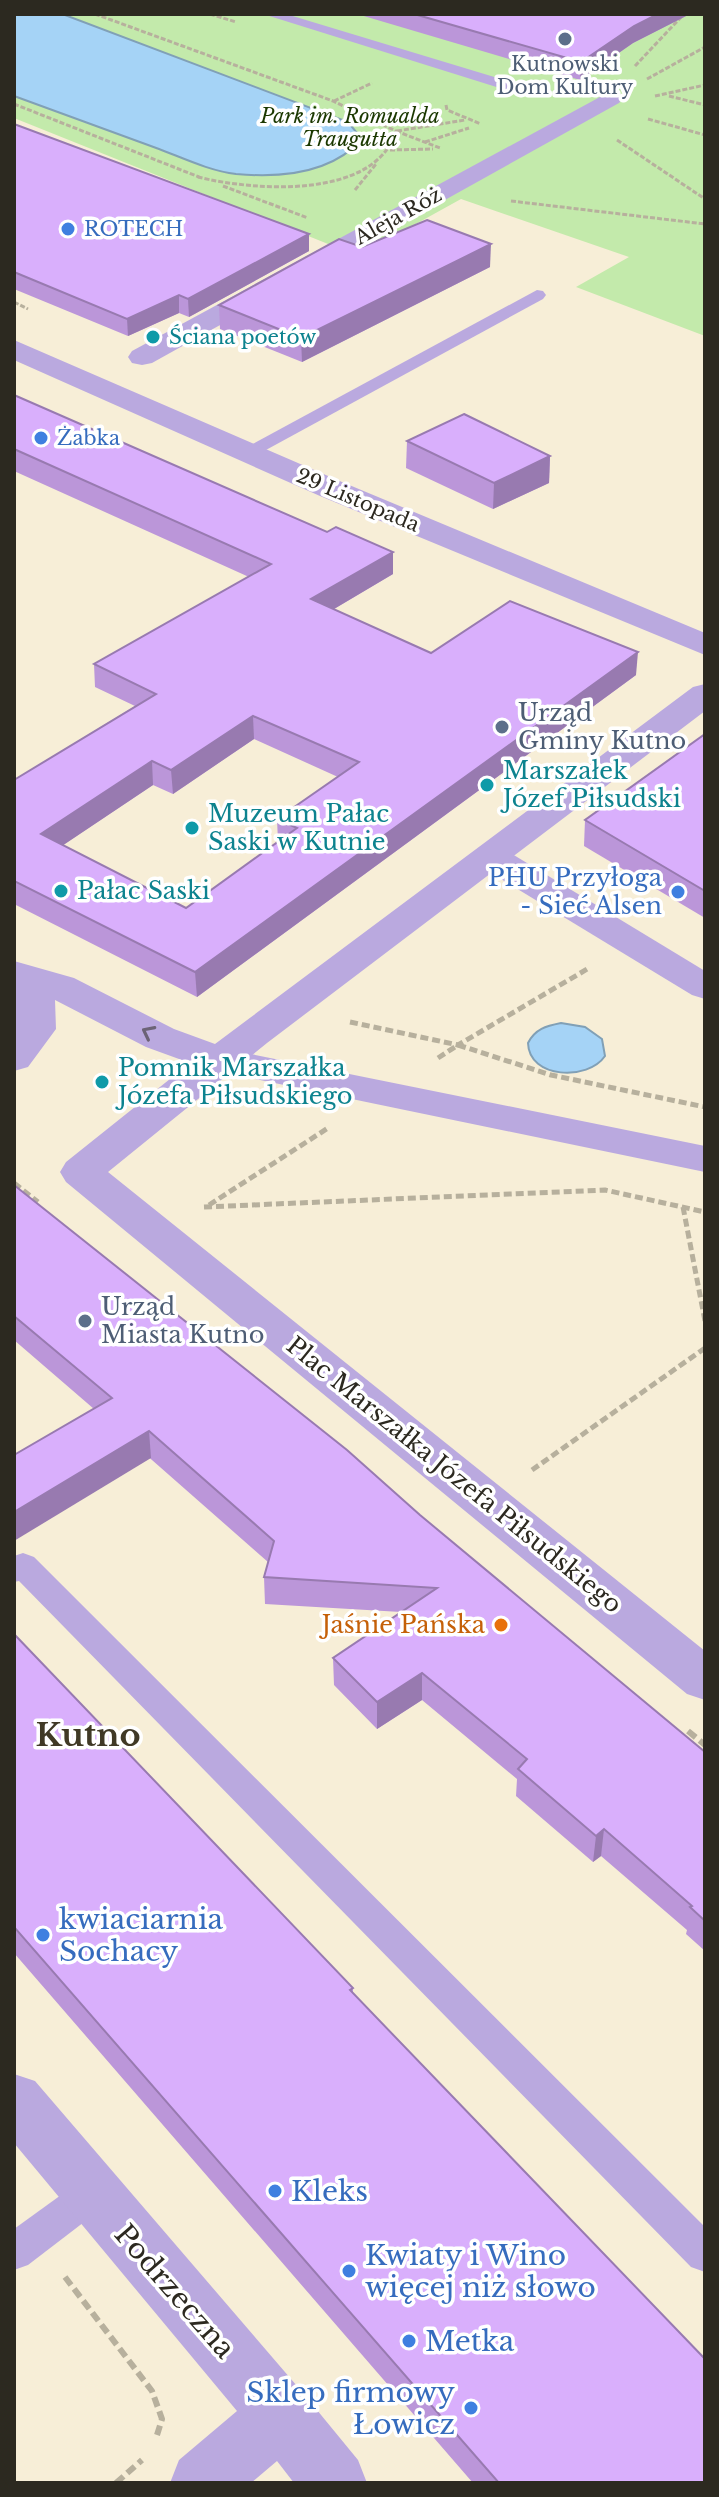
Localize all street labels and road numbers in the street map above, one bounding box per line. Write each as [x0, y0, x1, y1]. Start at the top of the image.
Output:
street label: Aleja Róż [349, 182, 446, 250]
street label: 29 Listopada [293, 463, 424, 537]
street label: Plac Marszałka Józefa Piłsudskiego [281, 1330, 628, 1619]
street label: Podrzeczna [107, 2217, 243, 2366]

